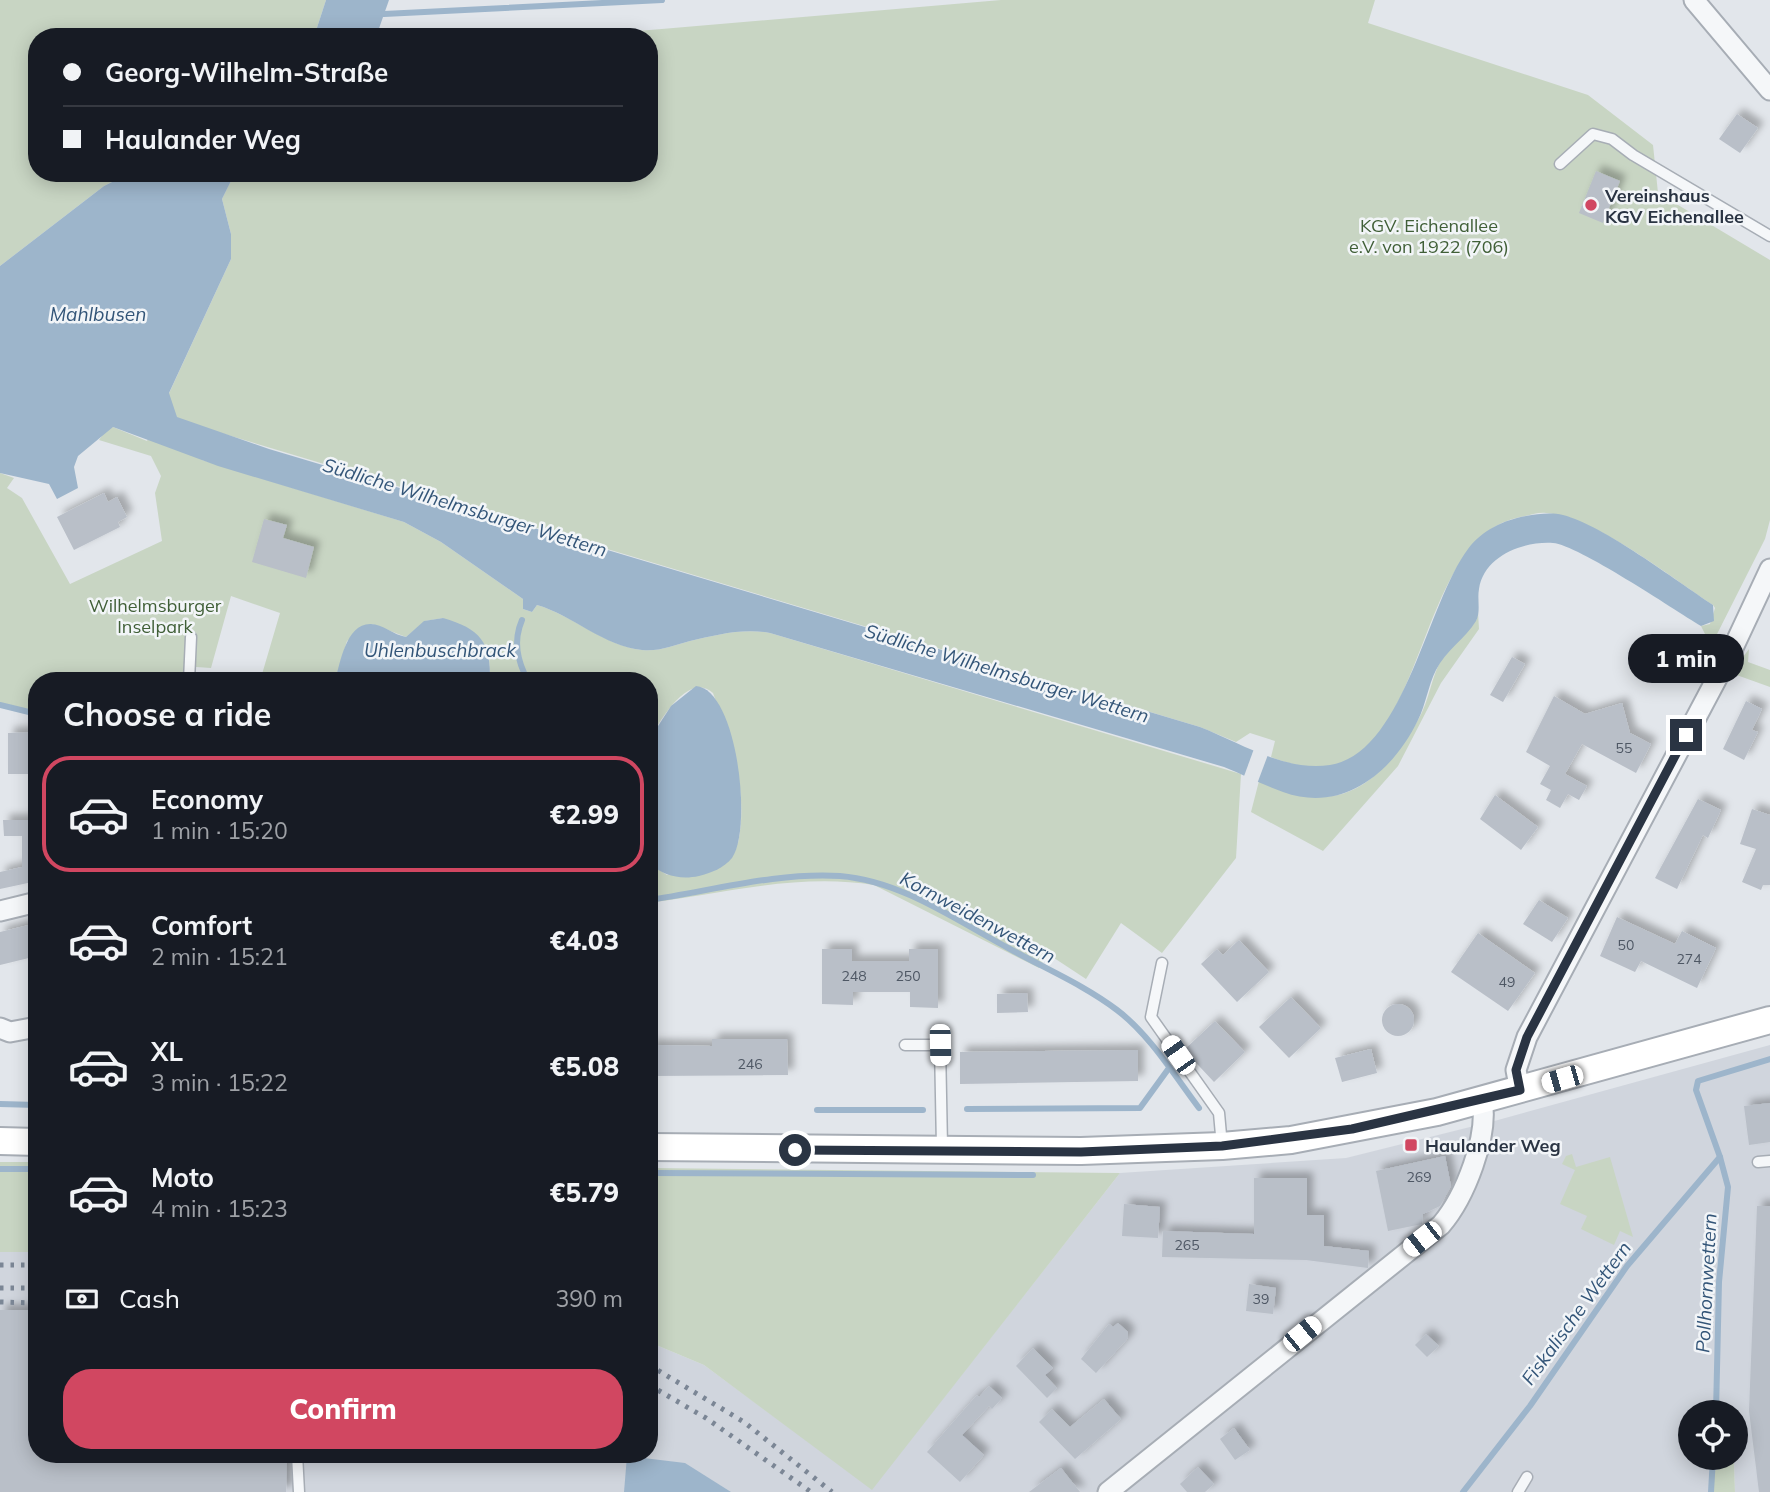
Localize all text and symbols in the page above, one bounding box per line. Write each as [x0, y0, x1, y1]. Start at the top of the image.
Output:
text: Georg-Wilhelm-Straße [105, 56, 388, 89]
text: Haulander Weg [105, 123, 301, 156]
place label: Vereinshaus KGV Eichenallee [1604, 184, 1744, 228]
marker: Vereinshaus KGV Eichenallee [1583, 197, 1599, 213]
park label: KGV. Eichenallee e.V. von 1922 (706) [1349, 214, 1509, 258]
water label: Mahlbusen [50, 302, 146, 326]
water label: Südliche Wilhelmsburger Wettern [320, 452, 610, 562]
park label: Wilhelmsburger Inselpark [89, 594, 222, 638]
water label: Südliche Wilhelmsburger Wettern [862, 618, 1152, 728]
callout: 1 min [1628, 634, 1744, 682]
water label: Uhlenbuschbrack [364, 638, 517, 662]
text: 1 min [1655, 644, 1717, 673]
text: Choose a ride [63, 694, 271, 734]
route end [1670, 719, 1702, 751]
house number: 55 [1616, 739, 1632, 757]
icon: car [67, 783, 130, 846]
text: Economy [151, 783, 263, 816]
text: €2.99 [550, 798, 619, 831]
text: 1 min · 15:20 [151, 816, 288, 845]
water label: Kornweidenwettern [896, 866, 1060, 968]
icon: car [67, 909, 130, 972]
text: Comfort [151, 909, 252, 942]
text: €4.03 [550, 924, 619, 957]
house number: 50 [1618, 936, 1634, 954]
text: 2 min · 15:21 [151, 942, 288, 971]
house number: 274 [1676, 950, 1702, 968]
house number: 248 [841, 967, 867, 985]
house number: 250 [895, 967, 921, 985]
house number: 49 [1499, 973, 1515, 991]
car [930, 1024, 951, 1066]
car [1158, 1032, 1199, 1078]
icon: car [67, 1035, 130, 1098]
text: XL [151, 1035, 183, 1068]
text: €5.08 [550, 1050, 619, 1083]
house number: 246 [737, 1055, 763, 1073]
car [1539, 1063, 1586, 1095]
text: 3 min · 15:22 [151, 1068, 288, 1097]
route start [779, 1134, 811, 1166]
place label: Haulander Weg [1425, 1134, 1561, 1157]
marker: Haulander Weg [1403, 1137, 1419, 1153]
icon: car [67, 1161, 130, 1224]
text: Moto [151, 1161, 214, 1194]
house number: 269 [1406, 1168, 1432, 1186]
text: €5.79 [550, 1176, 619, 1209]
text: 4 min · 15:23 [151, 1194, 288, 1223]
water label: Pollhornwettern [1690, 1213, 1722, 1353]
car [1399, 1218, 1446, 1260]
house number: 265 [1174, 1236, 1200, 1254]
water label: Fiskalische Wettern [1516, 1236, 1636, 1390]
icon: cash [63, 1280, 101, 1318]
text: Cash [119, 1282, 180, 1315]
text: 390 m [555, 1284, 623, 1313]
house number: 39 [1253, 1290, 1269, 1308]
car [1280, 1313, 1325, 1355]
button: Confirm [63, 1369, 623, 1449]
map controls [1678, 1400, 1748, 1470]
button: locate [1678, 1400, 1748, 1470]

